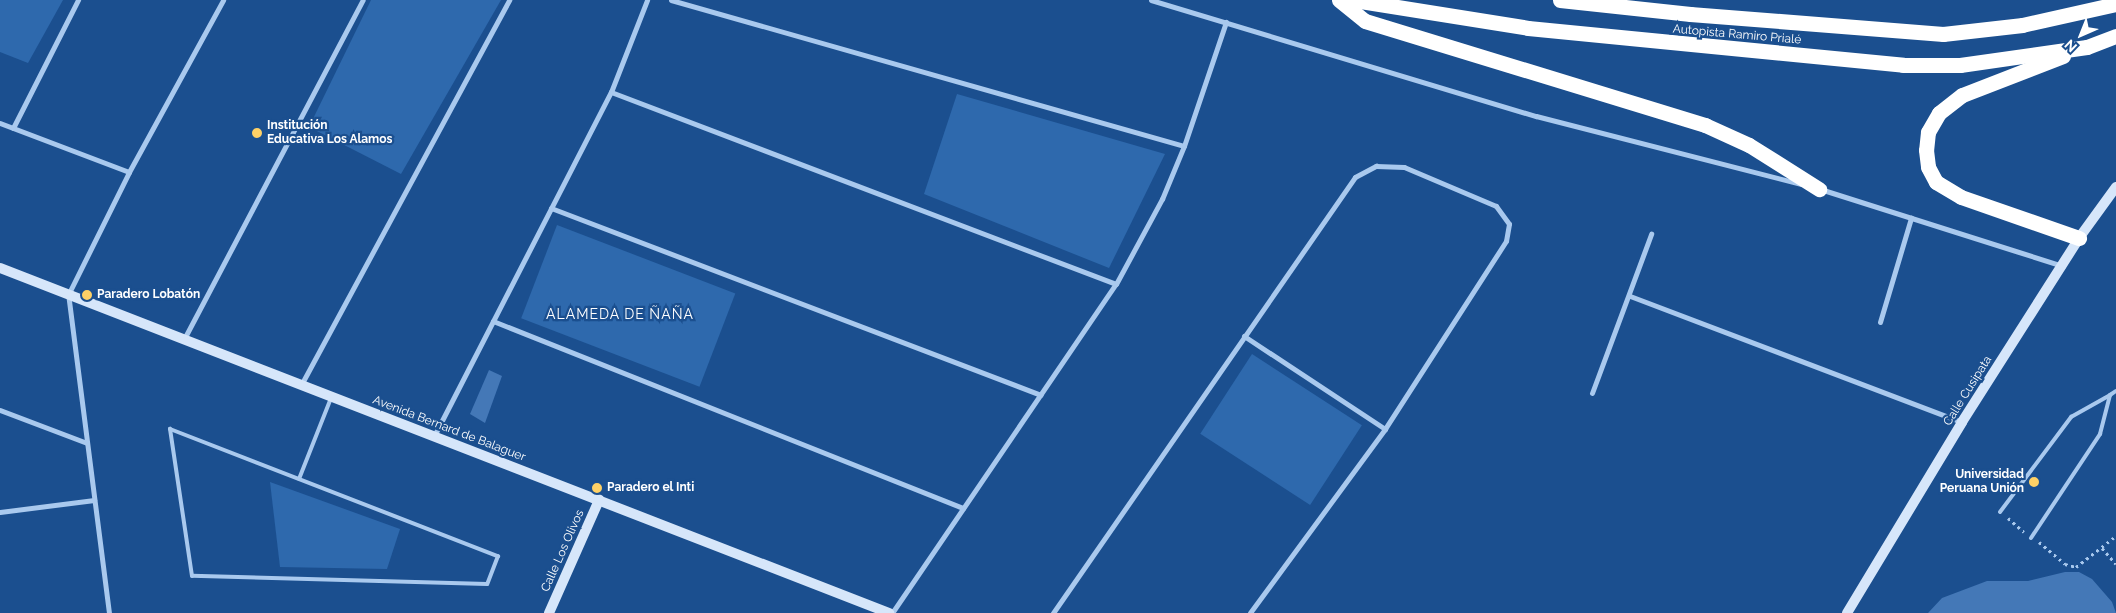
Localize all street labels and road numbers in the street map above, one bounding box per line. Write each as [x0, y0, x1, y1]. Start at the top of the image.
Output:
street label: Autopista Ramiro Prialé [1672, 22, 1802, 48]
street label: Calle Cusipata [1941, 353, 1995, 429]
street label: Avenida Bernard de Balaguer [370, 393, 528, 465]
street label: Calle Los Olivos [538, 508, 588, 594]

